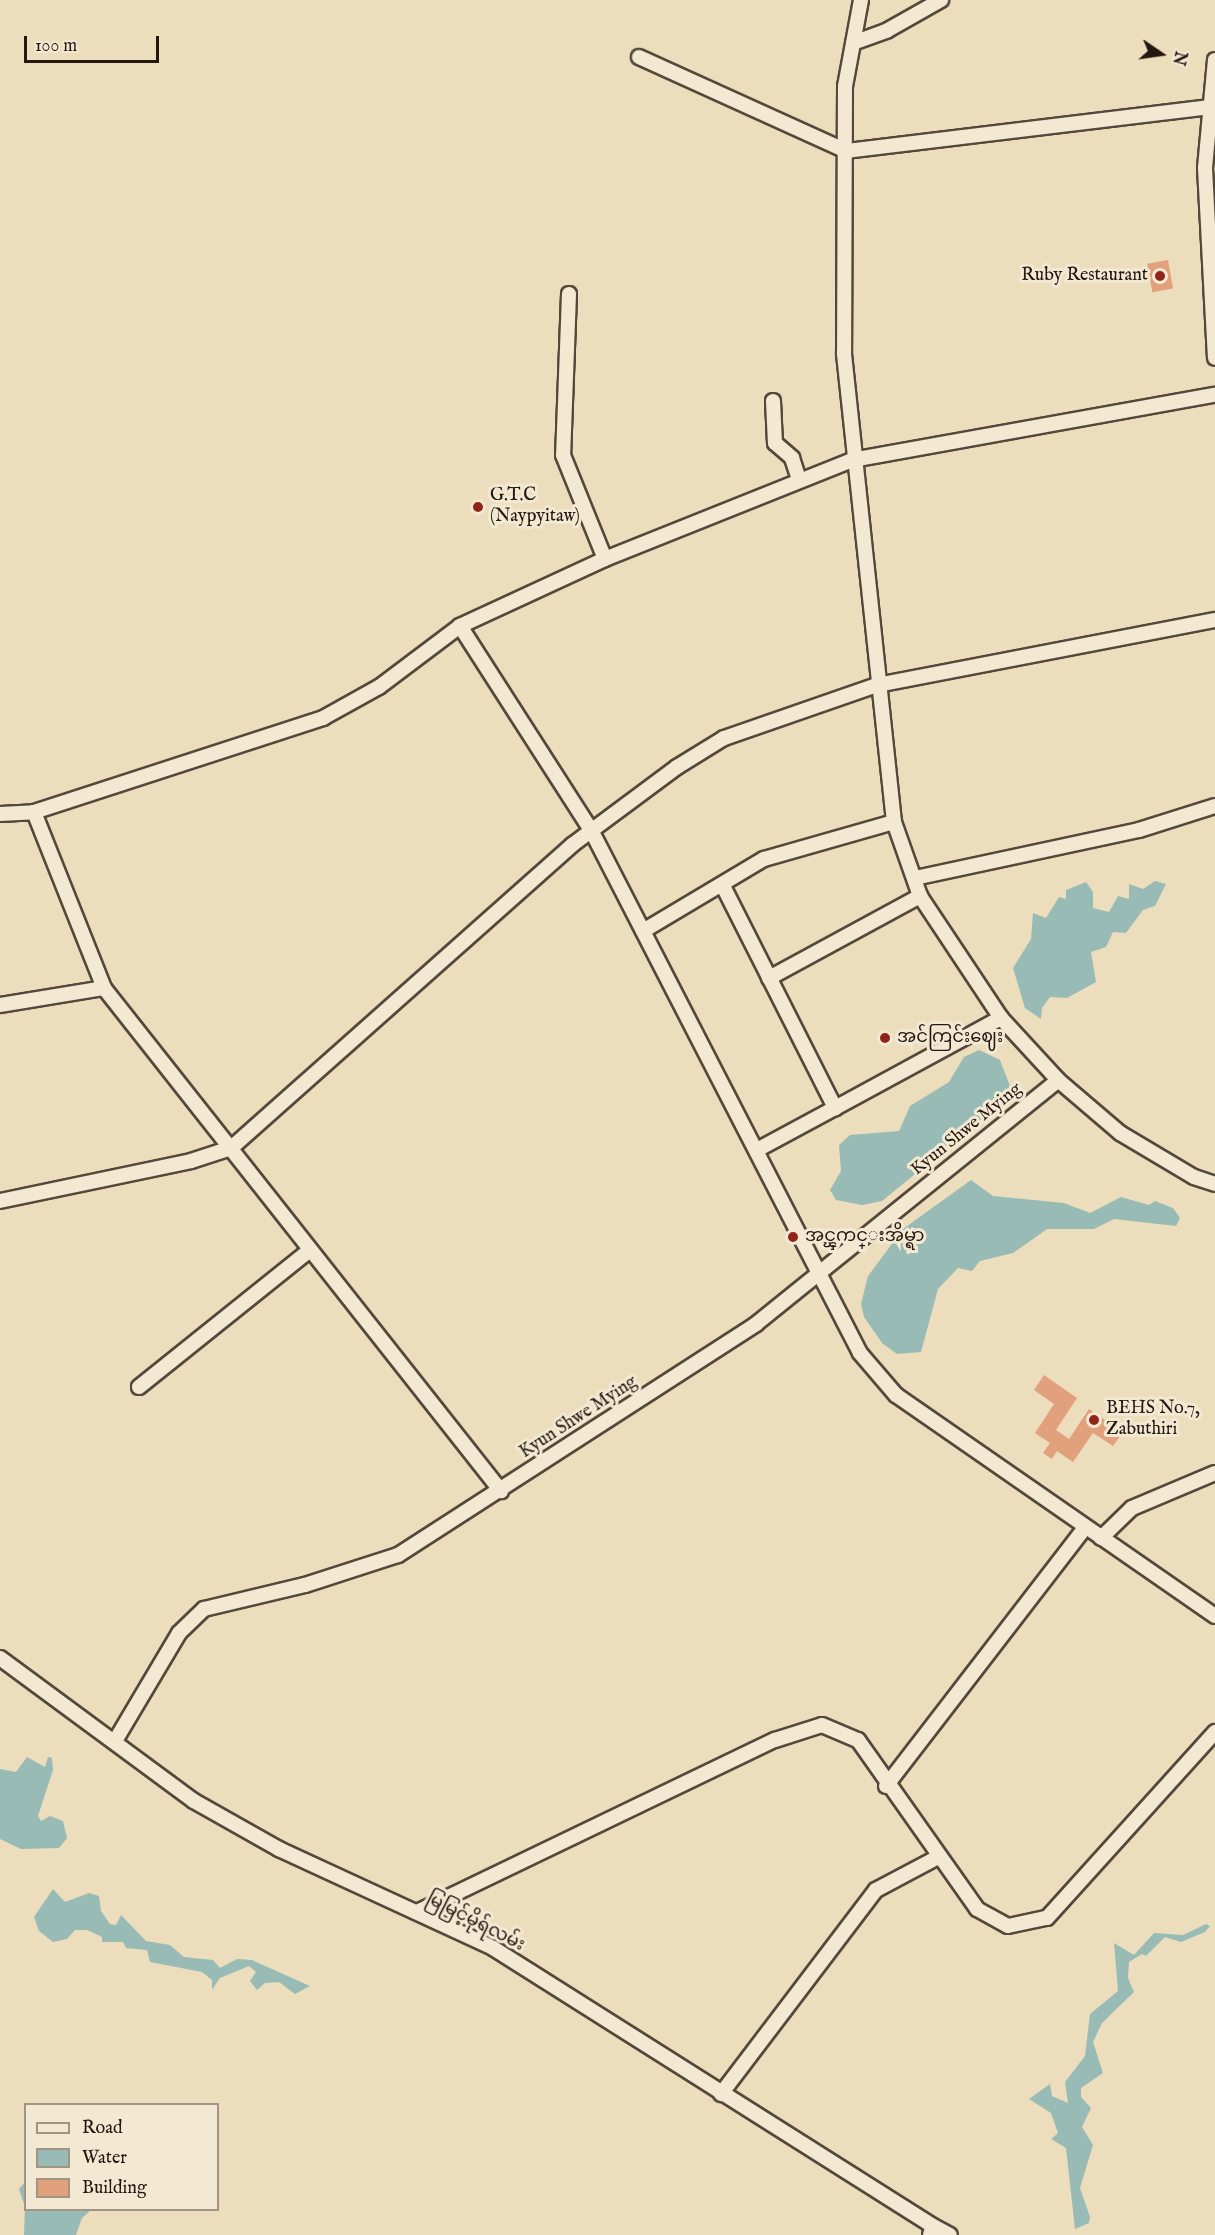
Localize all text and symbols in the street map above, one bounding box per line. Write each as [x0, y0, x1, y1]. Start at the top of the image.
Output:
scale bar [27, 24, 162, 62]
north arrow [1131, 24, 1191, 84]
text: 100 m [35, 35, 77, 58]
text: N [1167, 49, 1190, 67]
place label: Ruby Restaurant [1021, 265, 1148, 287]
marker: Ruby Restaurant [1153, 269, 1167, 283]
place label: G.T.C (Naypyitaw) [490, 486, 580, 528]
marker: G.T.C (Naypyitaw) [471, 500, 485, 514]
place label: အင်ကြင်းဈေး [897, 1027, 1003, 1049]
marker: အင်ကြင်းဈေး [878, 1031, 892, 1045]
street label: Kyun Shwe Mying [908, 1079, 1026, 1181]
place label: အင္ၾကင္းအိမ္ရာ [805, 1226, 924, 1248]
marker: အင္ၾကင္းအိမ္ရာ [786, 1230, 800, 1244]
street label: Kyun Shwe Mying [516, 1372, 642, 1464]
place label: BEHS No.7, Zabuthiri [1106, 1399, 1200, 1442]
marker: BEHS No.7, Zabuthiri [1087, 1413, 1101, 1427]
street label: မြမြင့်မိုရ်လမ်း [422, 1889, 528, 1957]
legend [24, 2103, 219, 2211]
text: Road [82, 2117, 123, 2140]
text: Water [82, 2147, 127, 2170]
text: Building [82, 2177, 147, 2200]

